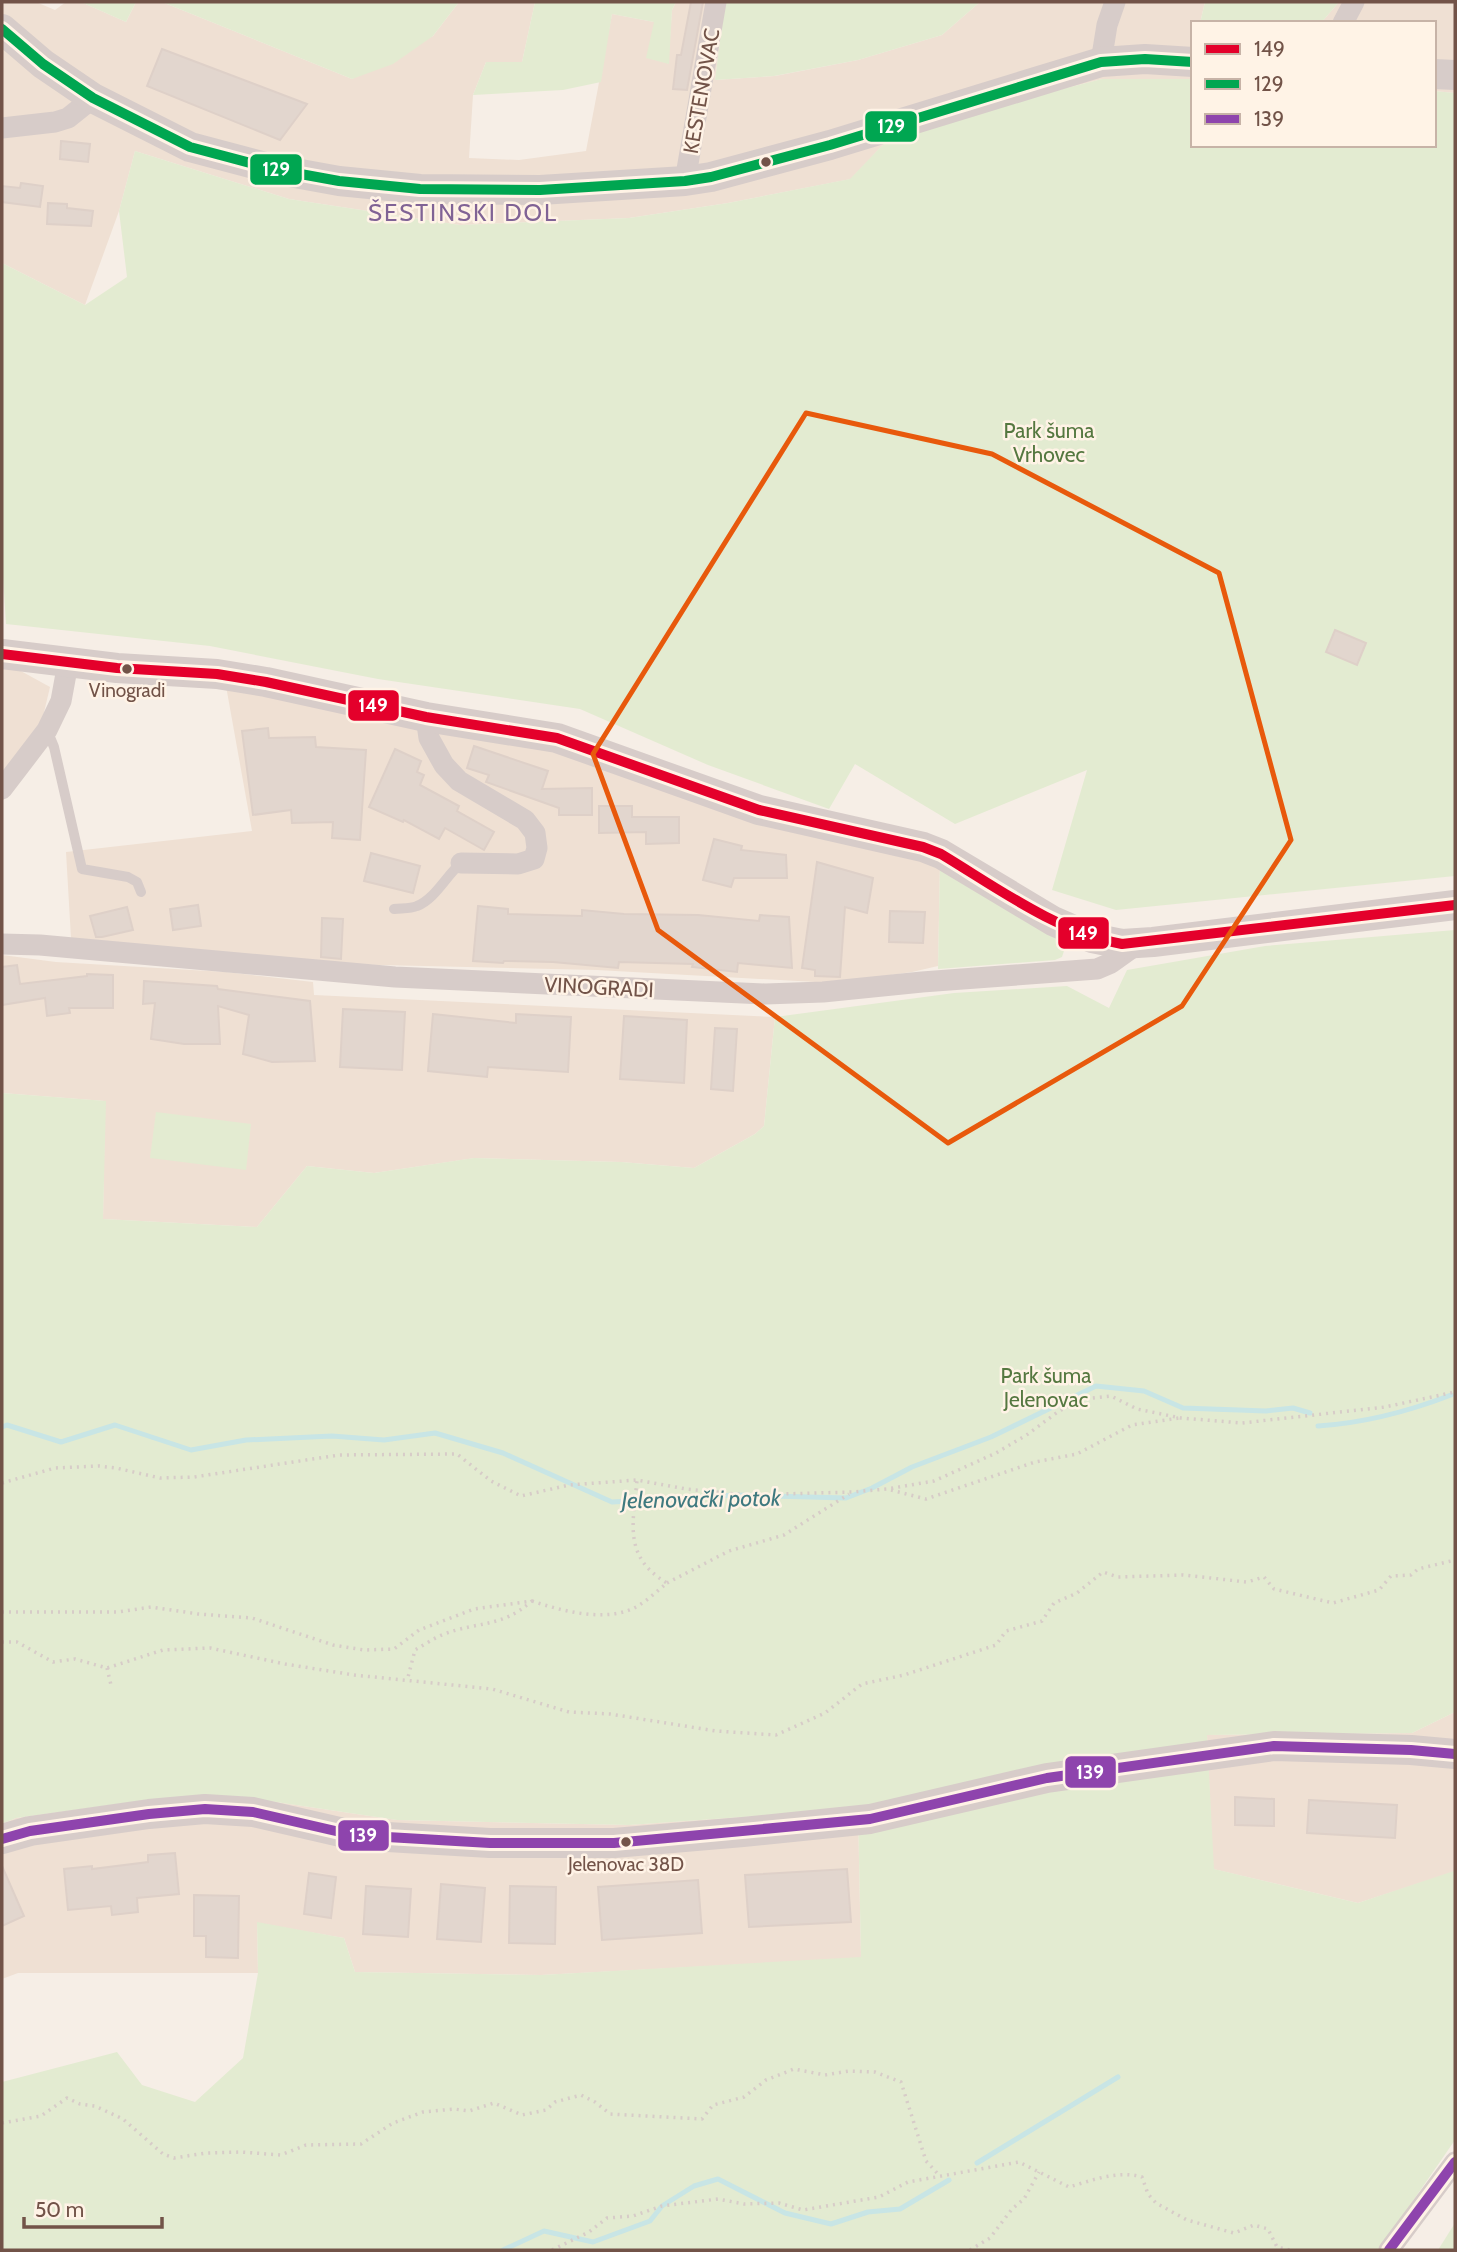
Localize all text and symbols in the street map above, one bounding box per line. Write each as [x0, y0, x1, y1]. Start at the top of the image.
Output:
legend [1191, 21, 1436, 147]
street label: KESTENOVAC [678, 26, 724, 156]
text: 149 [1254, 36, 1285, 61]
text: 129 [1254, 71, 1284, 96]
text: 139 [1254, 106, 1284, 131]
line badge: 129 [864, 110, 918, 143]
text: 129 [877, 115, 905, 138]
line badge: 129 [249, 153, 303, 186]
unlabelled marker [759, 155, 773, 169]
text: 129 [262, 158, 290, 181]
district label: ŠESTINSKI DOL [368, 198, 558, 227]
park label: Park šuma Vrhovec [1004, 418, 1094, 467]
marker: Vinogradi [120, 662, 134, 676]
place label: Vinogradi [89, 679, 165, 702]
line badge: 149 [347, 689, 400, 722]
text: 149 [358, 694, 388, 717]
line badge: 149 [1057, 916, 1110, 950]
text: 149 [1068, 922, 1098, 945]
street label: VINOGRADI [544, 972, 654, 1002]
park label: Park šuma Jelenovac [1001, 1363, 1091, 1412]
water label: Jelenovački potok [619, 1484, 782, 1514]
line badge: 139 [1064, 1755, 1117, 1789]
text: 139 [1076, 1761, 1104, 1784]
line badge: 139 [337, 1819, 390, 1852]
text: 139 [349, 1824, 377, 1847]
marker: Jelenovac 38D [619, 1835, 633, 1849]
place label: Jelenovac 38D [567, 1853, 684, 1876]
scale bar [24, 2186, 163, 2230]
text: 50 m [35, 2197, 84, 2222]

